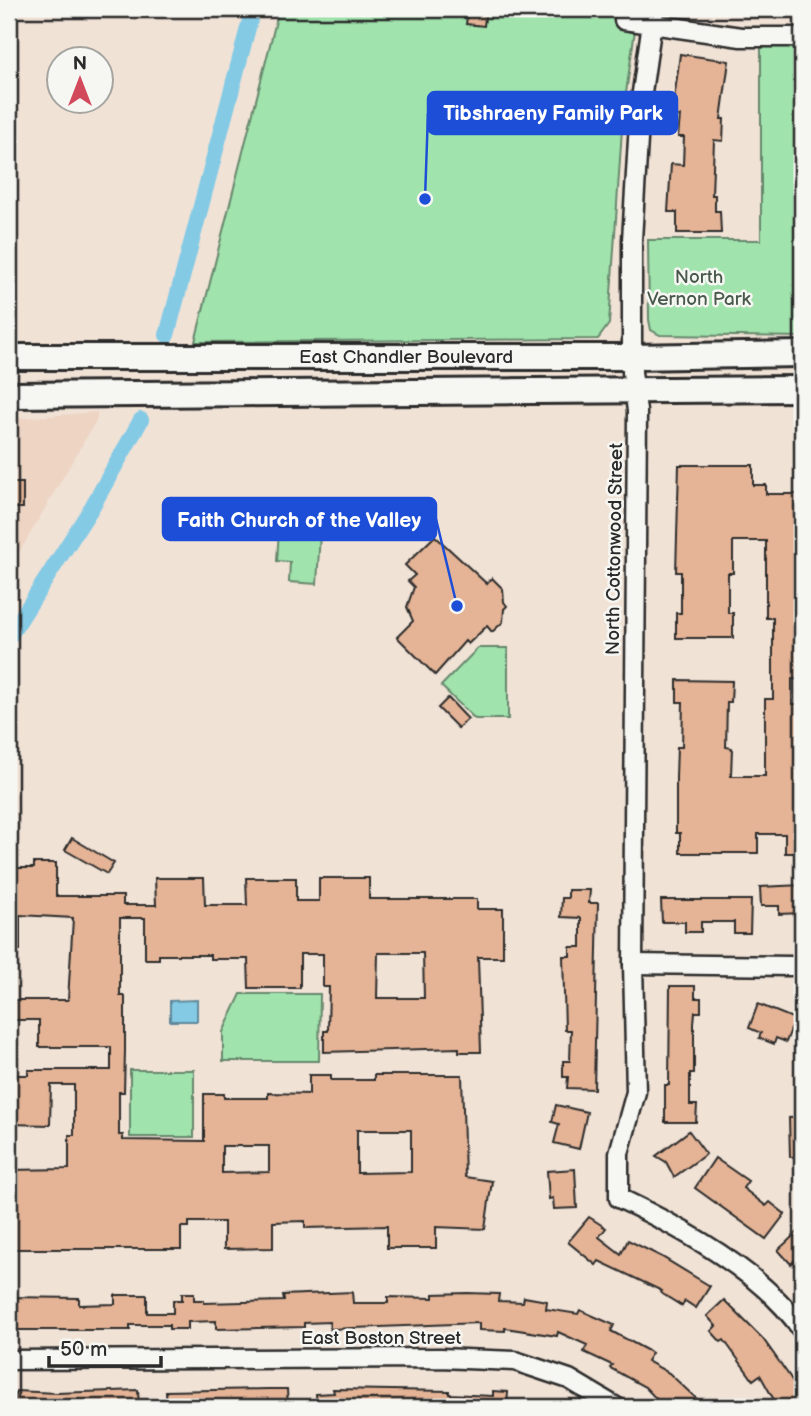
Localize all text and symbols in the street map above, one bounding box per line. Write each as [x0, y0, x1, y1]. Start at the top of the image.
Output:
north arrow [46, 46, 116, 116]
text: N [73, 53, 87, 76]
callout: Tibshraeny Family Park [428, 92, 677, 134]
text: Tibshraeny Family Park [443, 101, 663, 126]
park label: North Vernon Park [647, 266, 752, 311]
street label: East Chandler Boulevard [299, 346, 513, 369]
street label: North Cottonwood Street [602, 443, 628, 655]
callout: Faith Church of the Valley [163, 498, 436, 540]
text: Faith Church of the Valley [177, 508, 421, 533]
scale bar [49, 1325, 161, 1369]
street label: East Boston Street [301, 1327, 461, 1350]
text: 50 m [60, 1337, 107, 1362]

